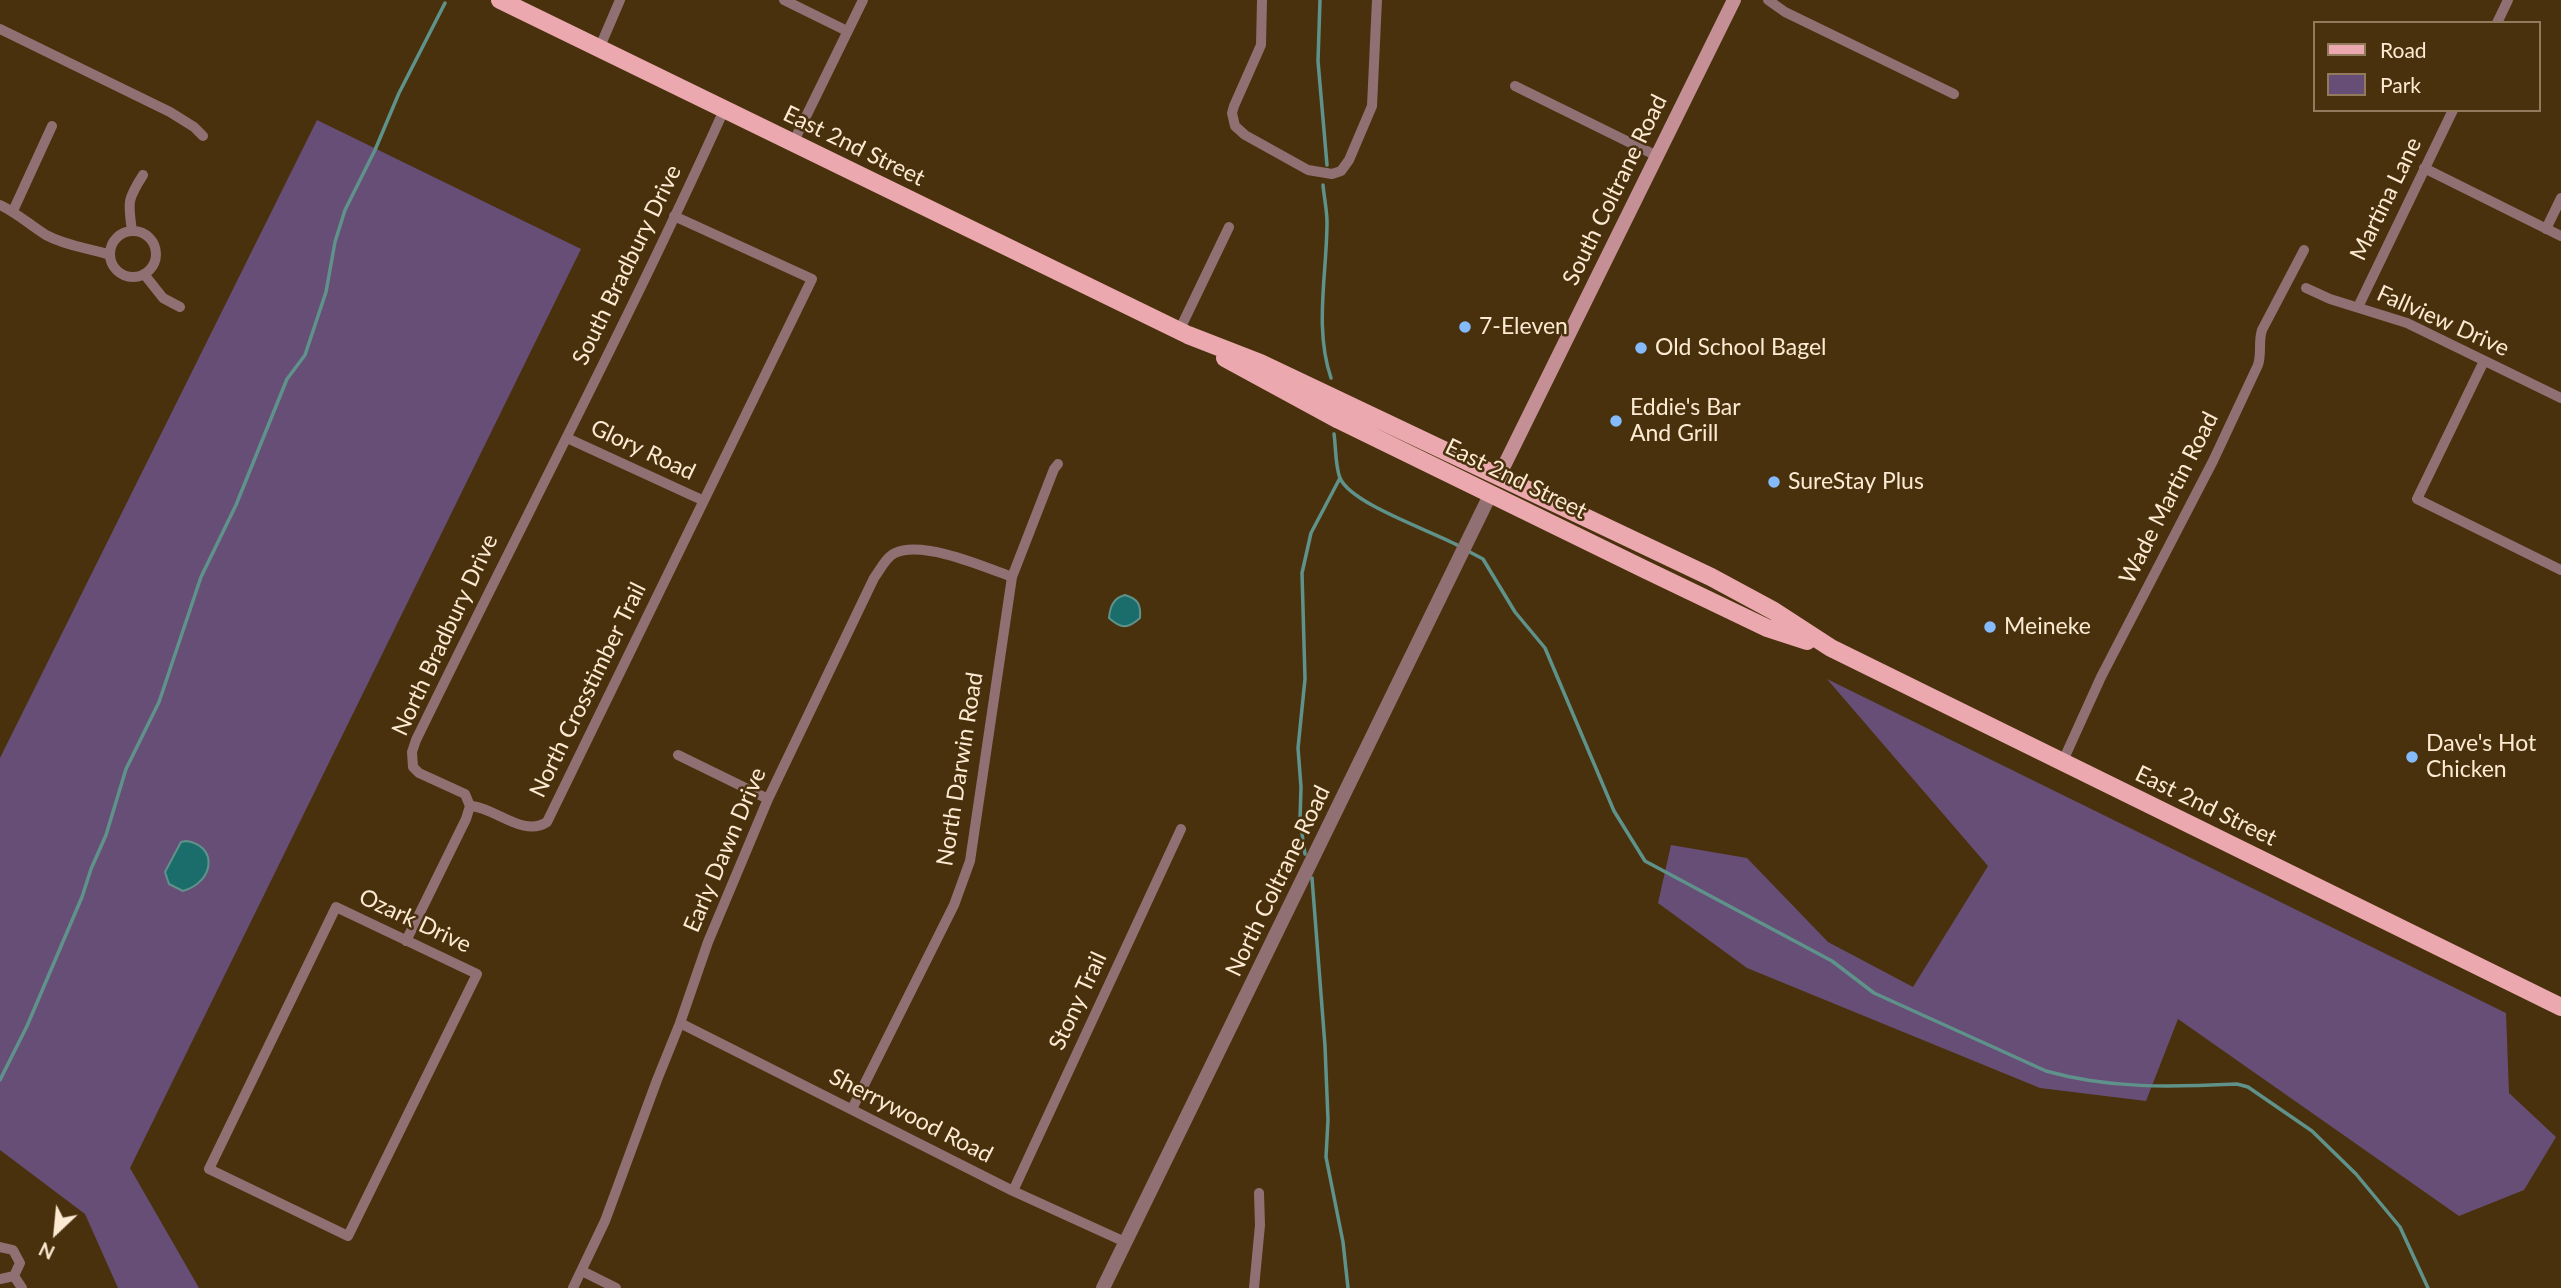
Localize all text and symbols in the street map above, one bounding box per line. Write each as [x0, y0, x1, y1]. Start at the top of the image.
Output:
legend [2312, 21, 2540, 112]
text: Road [2380, 37, 2427, 62]
text: Park [2380, 72, 2421, 97]
street label: South Coltrane Road [1557, 90, 1673, 290]
street label: East 2nd Street [779, 100, 929, 192]
street label: Martina Lane [2344, 133, 2428, 265]
street label: South Bradbury Drive [567, 161, 687, 369]
street label: Fallview Drive [2373, 280, 2513, 362]
place label: 7-Eleven [1479, 313, 1568, 341]
marker: 7-Eleven [1457, 319, 1473, 335]
place label: Old School Bagel [1655, 334, 1826, 362]
marker: Old School Bagel [1633, 340, 1649, 356]
place label: Eddie's Bar And Grill [1630, 394, 1741, 448]
street label: Wade Martin Road [2114, 407, 2224, 589]
marker: Eddie's Bar And Grill [1608, 413, 1624, 429]
street label: Glory Road [586, 414, 700, 486]
street label: East 2nd Street [1441, 433, 1591, 525]
place label: SureStay Plus [1788, 468, 1924, 496]
marker: SureStay Plus [1766, 474, 1782, 490]
street label: North Bradbury Drive [386, 530, 504, 740]
street label: North Crosstimber Trail [524, 578, 652, 802]
place label: Meineke [2004, 613, 2091, 641]
marker: Meineke [1982, 619, 1998, 635]
street label: North Darwin Road [931, 670, 989, 868]
place label: Dave's Hot Chicken [2426, 730, 2536, 784]
marker: Dave's Hot Chicken [2404, 749, 2420, 765]
street label: East 2nd Street [2131, 760, 2281, 852]
street label: Early Dawn Drive [678, 763, 772, 937]
street label: North Coltrane Road [1220, 781, 1336, 981]
street label: Ozark Drive [354, 883, 476, 959]
street label: Stony Trail [1043, 948, 1113, 1054]
street label: Sherrywood Road [825, 1063, 997, 1169]
north arrow [21, 1197, 91, 1267]
text: N [35, 1238, 58, 1265]

